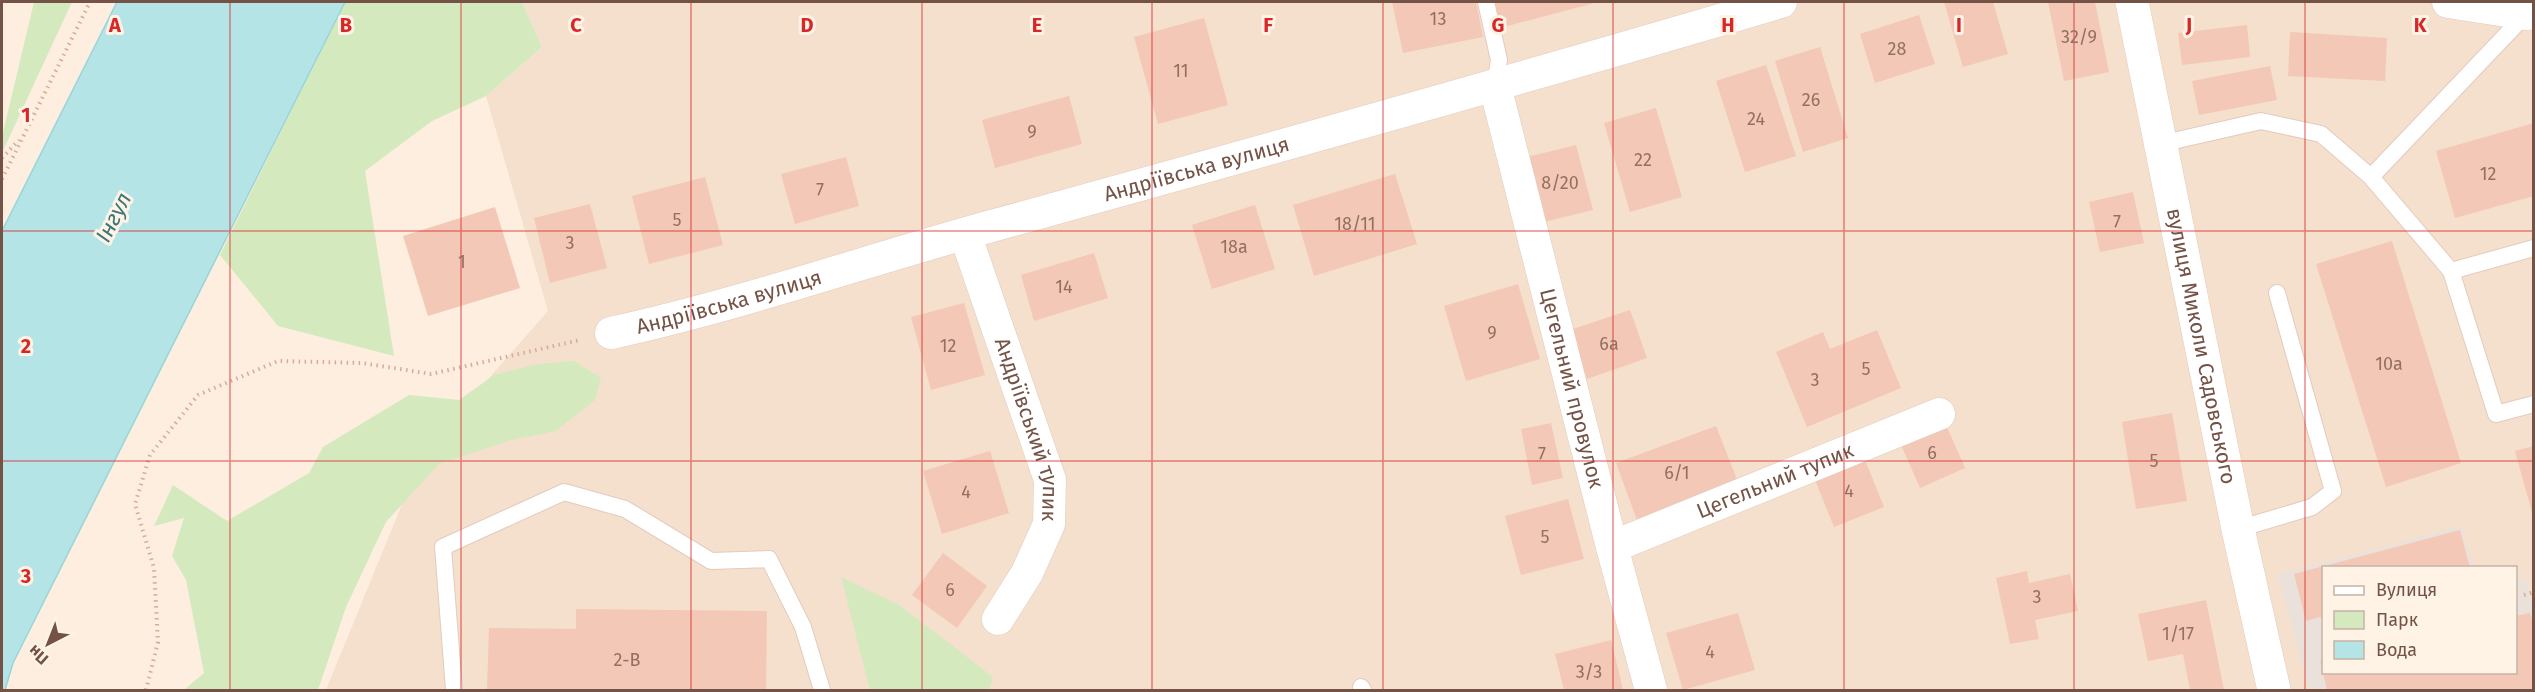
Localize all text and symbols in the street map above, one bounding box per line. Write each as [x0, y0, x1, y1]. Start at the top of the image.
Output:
house number: 13 [1430, 8, 1446, 30]
text: A [108, 13, 122, 37]
text: B [340, 13, 352, 37]
text: C [570, 13, 582, 37]
text: D [800, 13, 814, 37]
text: E [1032, 13, 1042, 37]
text: F [1263, 13, 1273, 37]
text: G [1492, 13, 1504, 37]
text: H [1721, 13, 1735, 37]
text: I [1956, 13, 1962, 37]
text: J [2185, 13, 2192, 37]
text: K [2414, 13, 2427, 37]
house number: 32/9 [2061, 26, 2097, 48]
house number: 28 [1888, 38, 1906, 60]
house number: 11 [1173, 60, 1189, 82]
house number: 26 [1802, 89, 1820, 111]
text: 1 [21, 103, 31, 127]
house number: 24 [1747, 108, 1765, 130]
house number: 9 [1027, 121, 1037, 143]
street label: Андріївська вулиця [1101, 131, 1292, 207]
house number: 22 [1634, 149, 1652, 171]
house number: 12 [2480, 163, 2496, 185]
house number: 8/20 [1541, 172, 1579, 194]
house number: 7 [816, 179, 824, 201]
water label: Інгул [90, 188, 137, 247]
street label: вулиця Миколи Садовського [2161, 206, 2242, 487]
house number: 5 [672, 209, 682, 231]
house number: 7 [2113, 211, 2121, 233]
house number: 18/11 [1334, 213, 1376, 235]
house number: 3 [566, 232, 574, 254]
house number: 18а [1220, 236, 1248, 258]
house number: 1 [458, 251, 466, 273]
street label: Андріївська вулиця [634, 264, 825, 340]
house number: 14 [1055, 276, 1073, 298]
street label: Цегельний провулок [1534, 286, 1610, 491]
house number: 9 [1487, 322, 1497, 344]
house number: 6а [1599, 333, 1619, 355]
text: 2 [21, 334, 31, 358]
street label: Андріївський тупик [989, 334, 1063, 522]
house number: 12 [940, 335, 956, 357]
house number: 10а [2375, 353, 2403, 375]
house number: 5 [1861, 358, 1871, 380]
house number: 3 [1811, 369, 1819, 391]
street label: Цегельний тупик [1693, 437, 1857, 524]
house number: 6 [1927, 442, 1937, 464]
house number: 7 [1538, 443, 1546, 465]
house number: 5 [2149, 450, 2159, 472]
house number: 6/1 [1664, 462, 1690, 484]
house number: 4 [1844, 480, 1854, 502]
house number: 4 [961, 481, 971, 503]
house number: 5 [1540, 526, 1550, 548]
text: 3 [20, 564, 31, 588]
legend [2322, 566, 2517, 674]
house number: 6 [945, 579, 955, 601]
text: Вулиця [2376, 579, 2437, 601]
house number: 3 [2033, 586, 2041, 608]
text: Парк [2376, 609, 2419, 631]
north arrow [18, 614, 78, 674]
house number: 1/17 [2162, 623, 2194, 645]
text: Вода [2376, 639, 2417, 661]
text: Пн [25, 641, 52, 669]
house number: 4 [1705, 641, 1715, 663]
house number: 2-В [613, 649, 641, 671]
house number: 3/3 [1576, 661, 1602, 683]

